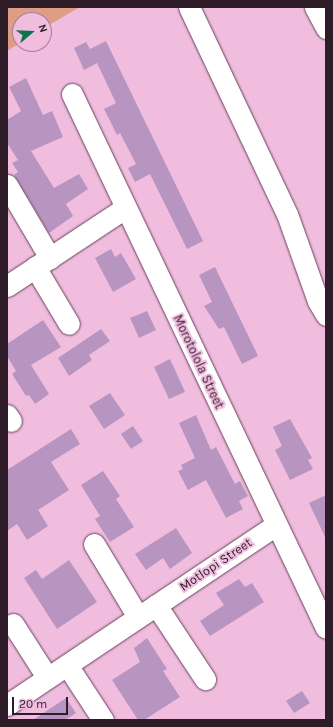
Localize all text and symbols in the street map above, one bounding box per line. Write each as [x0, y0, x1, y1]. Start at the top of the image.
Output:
north arrow [12, 12, 52, 52]
text: N [35, 22, 50, 34]
street label: Morotolola Street [169, 312, 227, 412]
street label: Motlopi Street [177, 535, 255, 595]
scale bar [14, 689, 70, 715]
text: 20 m [19, 697, 47, 711]

